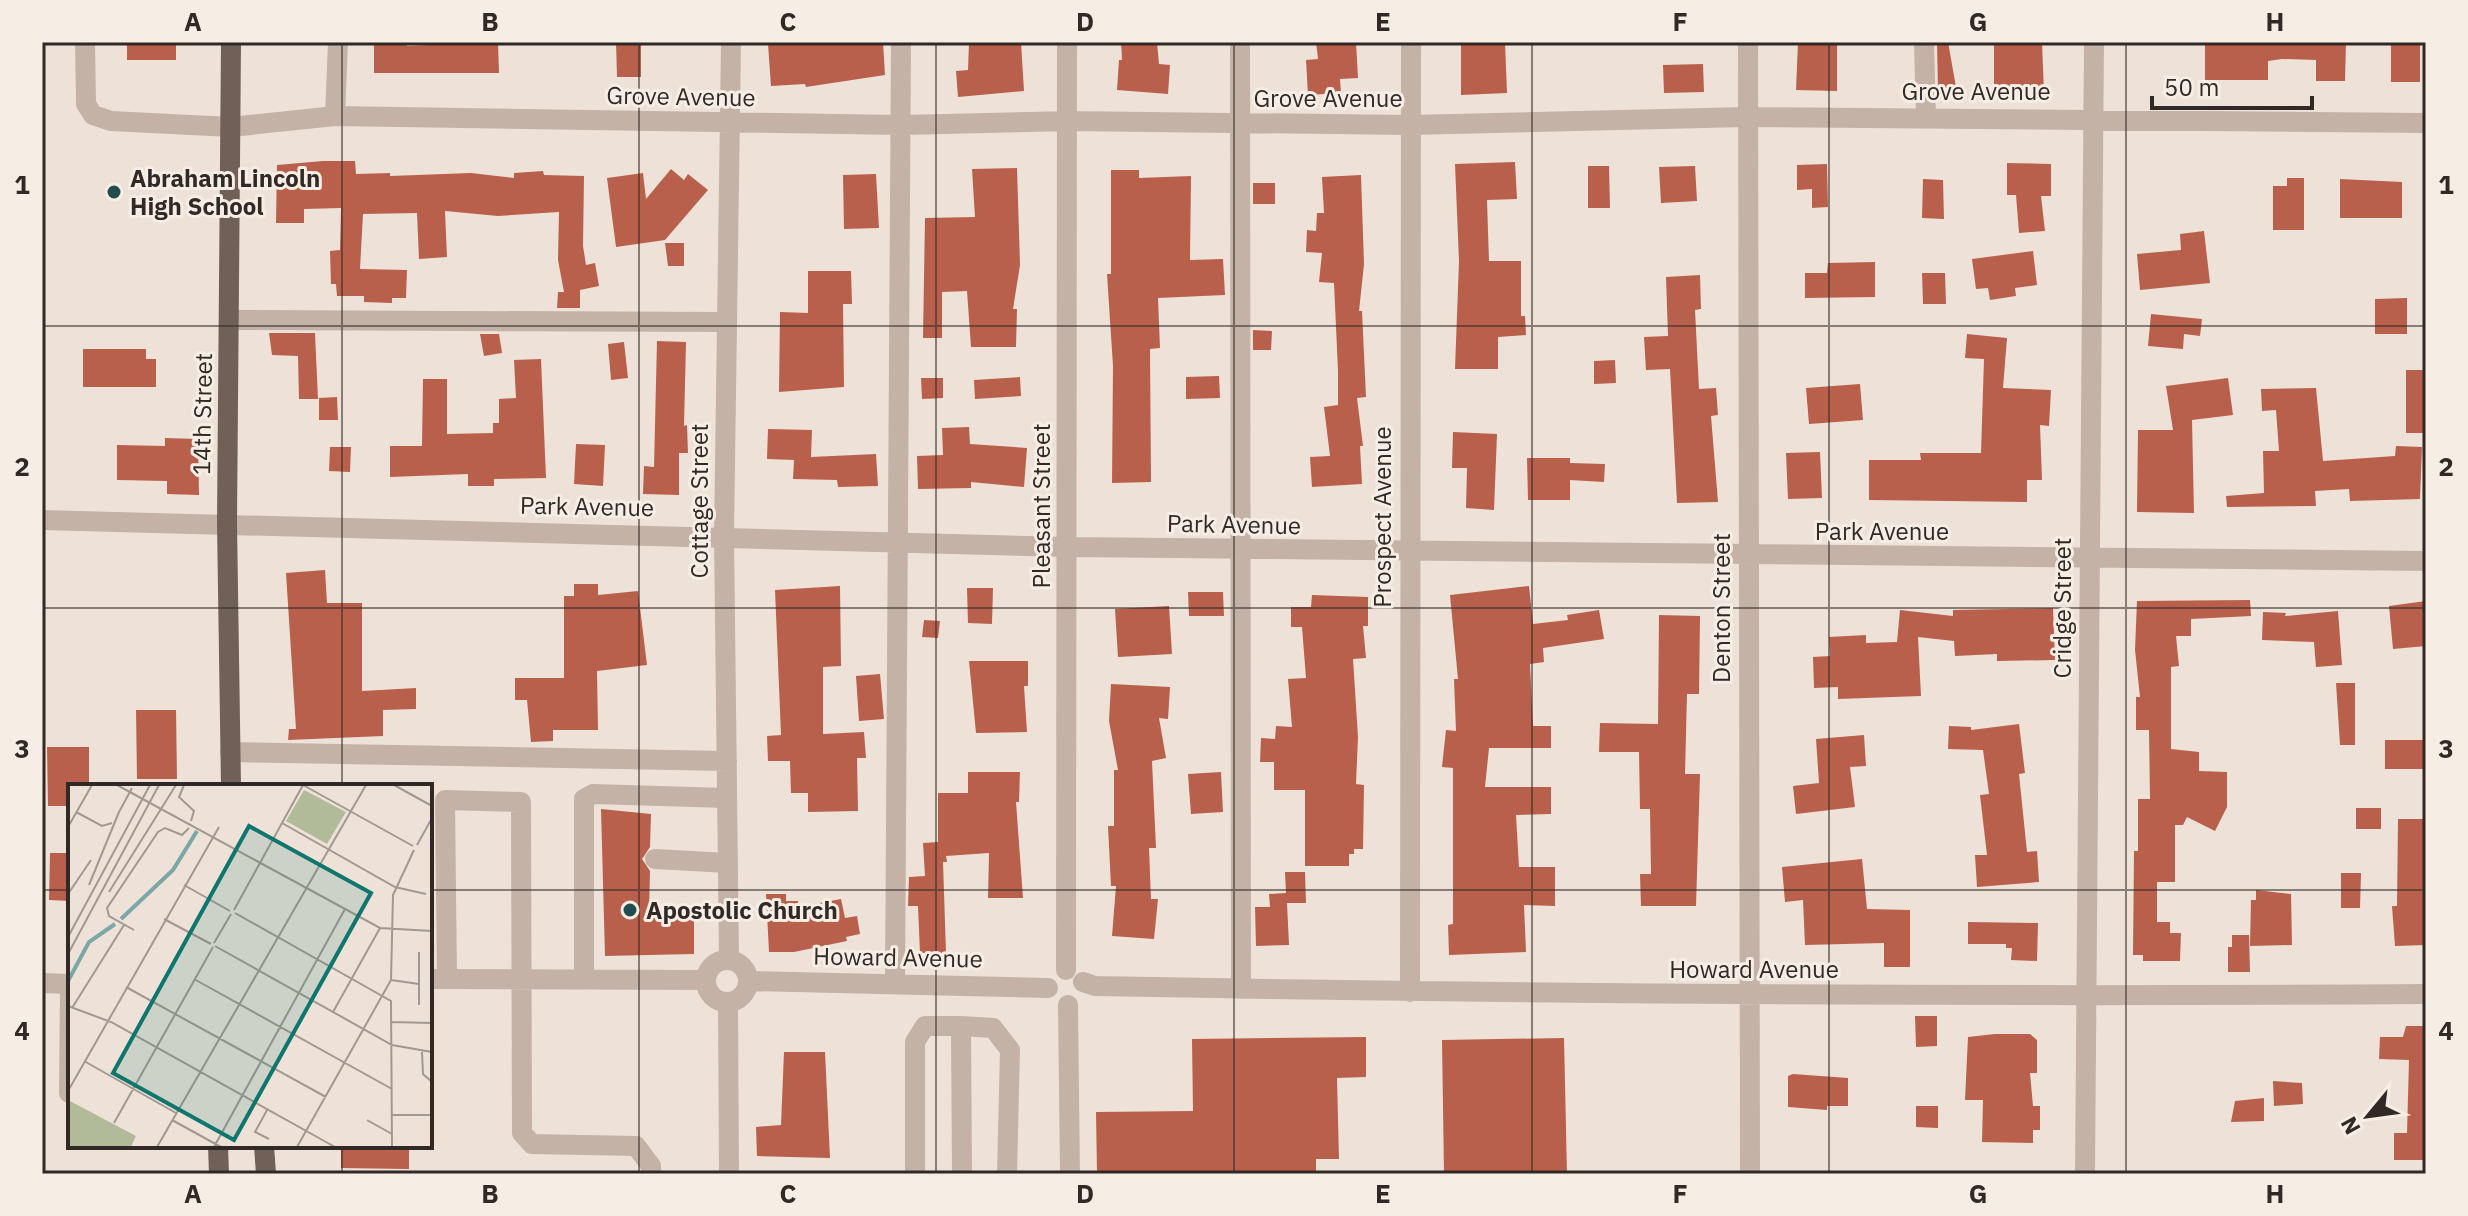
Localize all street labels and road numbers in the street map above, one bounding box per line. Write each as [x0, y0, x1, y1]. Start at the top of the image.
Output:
street label: Grove Avenue [1901, 75, 2051, 107]
street label: Grove Avenue [606, 79, 756, 113]
street label: Grove Avenue [1253, 82, 1403, 114]
street label: 14th Street [185, 353, 219, 475]
street label: Pleasant Street [1025, 423, 1057, 589]
street label: Cottage Street [683, 424, 715, 579]
street label: Prospect Avenue [1366, 426, 1398, 608]
street label: Park Avenue [520, 489, 654, 523]
street label: Park Avenue [1167, 507, 1301, 541]
street label: Park Avenue [1815, 515, 1949, 547]
street label: Denton Street [1705, 533, 1737, 683]
street label: Cridge Street [2046, 538, 2078, 678]
street label: Howard Avenue [813, 940, 983, 974]
street label: Howard Avenue [1669, 953, 1839, 985]

